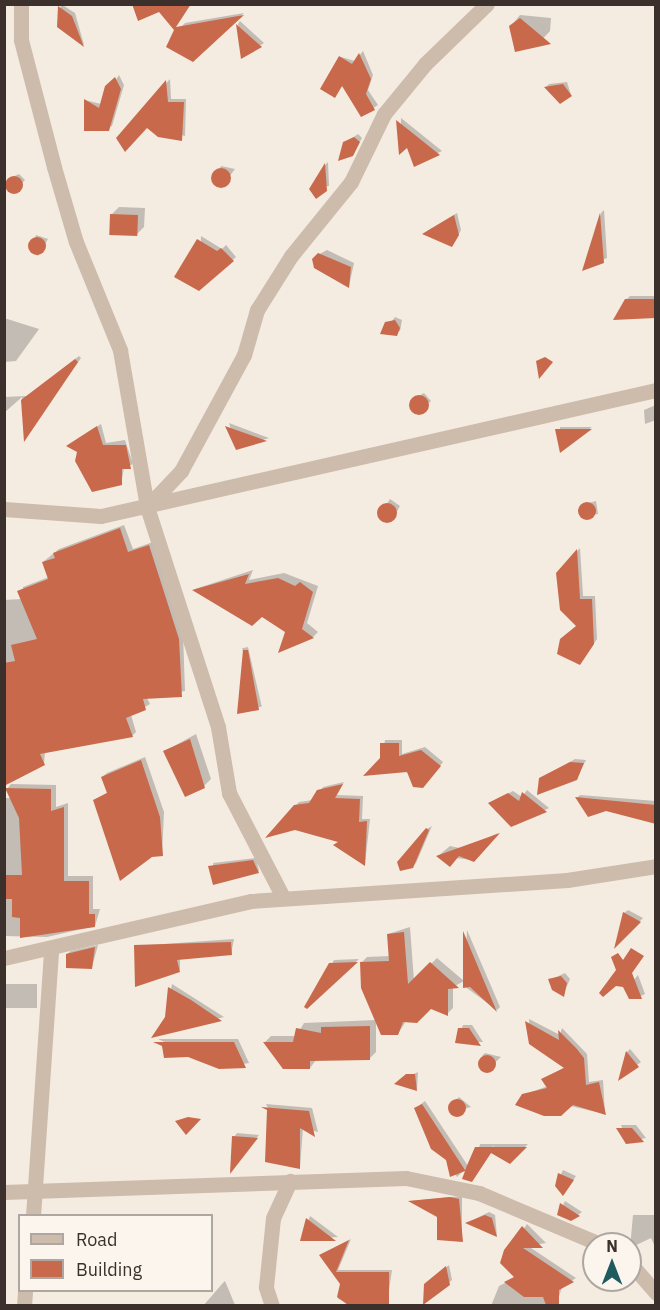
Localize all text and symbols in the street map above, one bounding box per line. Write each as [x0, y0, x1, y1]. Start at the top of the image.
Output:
legend [18, 1214, 213, 1292]
text: Road [76, 1228, 117, 1251]
north arrow [582, 1232, 642, 1292]
text: N [606, 1236, 618, 1256]
text: Building [76, 1258, 142, 1281]

